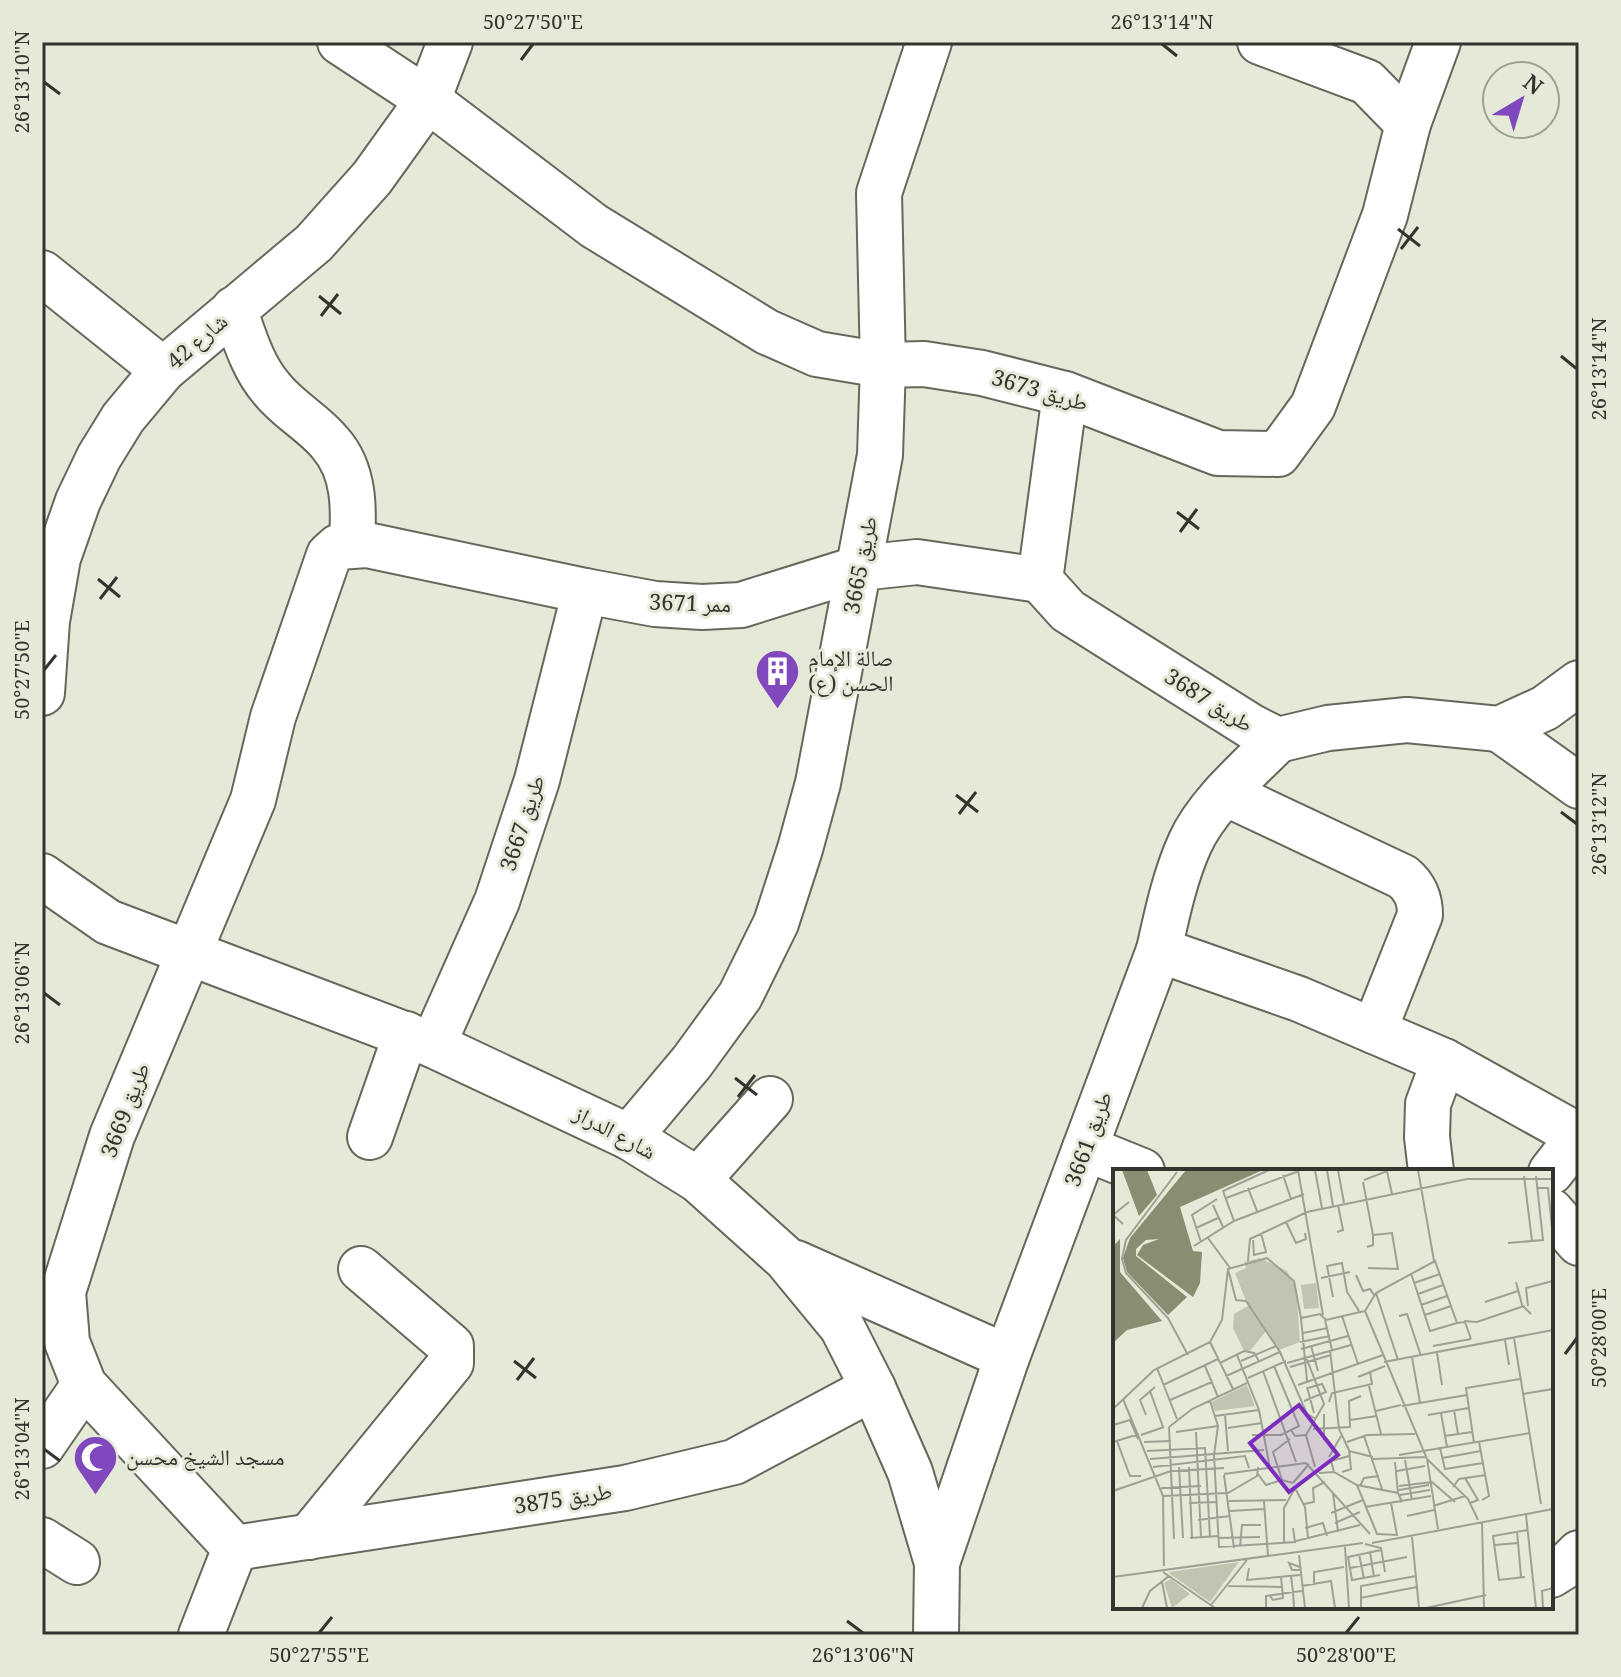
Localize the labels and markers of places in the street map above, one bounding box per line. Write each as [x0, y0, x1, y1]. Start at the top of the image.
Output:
place label: صالة الإمام الحسن (ع) [808, 642, 893, 705]
building icon: صالة الإمام الحسن (ع) [753, 647, 801, 710]
mosque icon: مسجد الشيخ محسن [71, 1433, 119, 1496]
place label: مسجد الشيخ محسن [126, 1441, 285, 1479]

